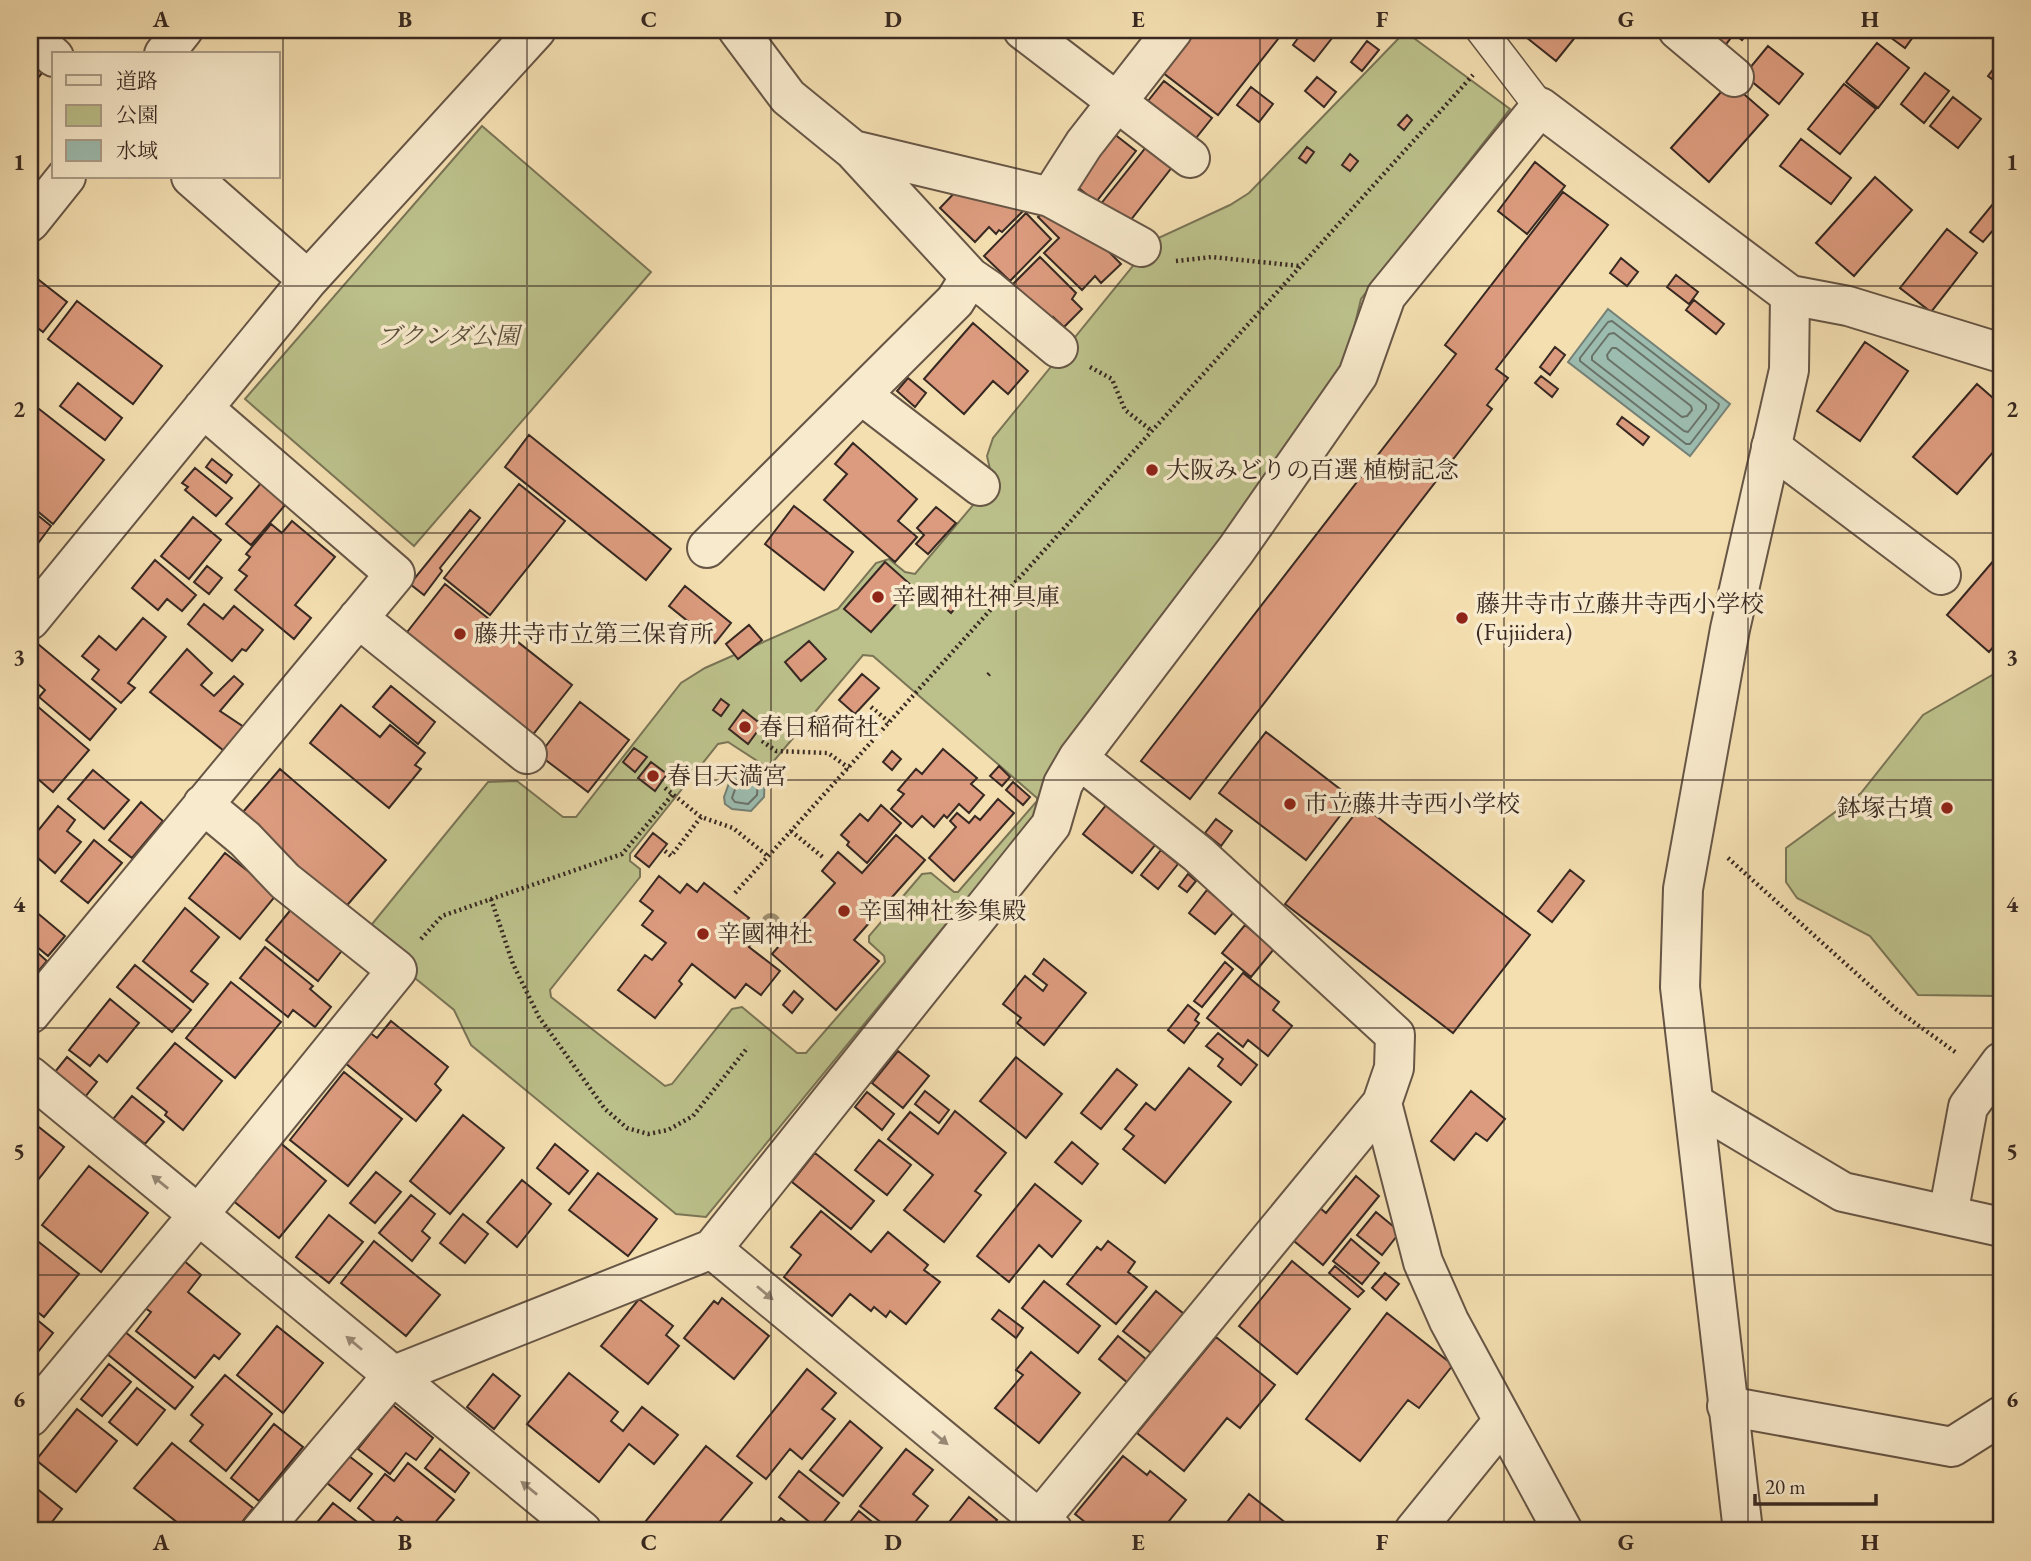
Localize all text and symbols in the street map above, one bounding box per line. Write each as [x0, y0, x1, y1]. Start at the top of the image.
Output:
text: A [152, 4, 170, 34]
text: B [398, 4, 412, 34]
text: C [641, 4, 657, 34]
text: D [884, 4, 902, 34]
text: E [1131, 4, 1145, 34]
text: F [1376, 4, 1389, 34]
text: G [1618, 4, 1634, 34]
text: H [1861, 4, 1879, 34]
legend [52, 52, 280, 178]
text: 道路 [116, 67, 158, 94]
text: 公園 [116, 101, 158, 128]
text: 水域 [116, 137, 158, 164]
text: 1 [13, 147, 25, 177]
text: 1 [2006, 147, 2018, 177]
park label: ブクンダ公園 [377, 320, 523, 351]
text: 2 [13, 394, 25, 424]
text: 2 [2006, 394, 2018, 424]
place label: 大阪みどりの百選 植樹記念 [1166, 454, 1459, 485]
marker: 大阪みどりの百選 植樹記念 [1144, 462, 1160, 478]
place label: 辛國神社神具庫 [892, 581, 1060, 612]
place label: 藤井寺市立藤井寺西小学校 (Fujiidera) [1476, 588, 1764, 647]
marker: 辛國神社神具庫 [870, 589, 886, 605]
marker: 藤井寺市立藤井寺西小学校 (Fujiidera) [1454, 610, 1470, 626]
place label: 藤井寺市立第三保育所 [474, 618, 714, 649]
marker: 藤井寺市立第三保育所 [452, 626, 468, 642]
text: 3 [13, 642, 25, 672]
text: 3 [2006, 642, 2018, 672]
place label: 春日稲荷社 [759, 711, 879, 742]
marker: 春日稲荷社 [737, 719, 753, 735]
place label: 春日天満宮 [667, 760, 787, 791]
marker: 春日天満宮 [645, 768, 661, 784]
place label: 市立藤井寺西小学校 [1304, 788, 1520, 819]
place label: 鉢塚古墳 [1837, 792, 1933, 823]
marker: 市立藤井寺西小学校 [1282, 796, 1298, 812]
marker: 鉢塚古墳 [1939, 800, 1955, 816]
text: 4 [13, 889, 26, 919]
text: 4 [2006, 889, 2019, 919]
place label: 辛国神社参集殿 [858, 895, 1026, 926]
marker: 辛国神社参集殿 [836, 903, 852, 919]
place label: 辛國神社 [717, 918, 813, 949]
marker: 辛國神社 [695, 926, 711, 942]
text: 5 [13, 1136, 25, 1166]
text: 5 [2006, 1136, 2018, 1166]
one-way arrow [152, 1175, 169, 1190]
one-way arrow [756, 1285, 773, 1300]
one-way arrow [345, 1336, 363, 1351]
text: 6 [13, 1384, 25, 1414]
text: 6 [2006, 1384, 2018, 1414]
one-way arrow [932, 1430, 949, 1445]
scale bar [1755, 1463, 1875, 1507]
text: 20 m [1765, 1473, 1806, 1500]
one-way arrow [521, 1481, 538, 1496]
text: A [152, 1527, 170, 1557]
text: B [398, 1527, 412, 1557]
text: C [641, 1527, 657, 1557]
text: D [884, 1527, 902, 1557]
text: E [1131, 1527, 1145, 1557]
text: F [1376, 1527, 1389, 1557]
text: G [1618, 1527, 1634, 1557]
text: H [1861, 1527, 1879, 1557]

